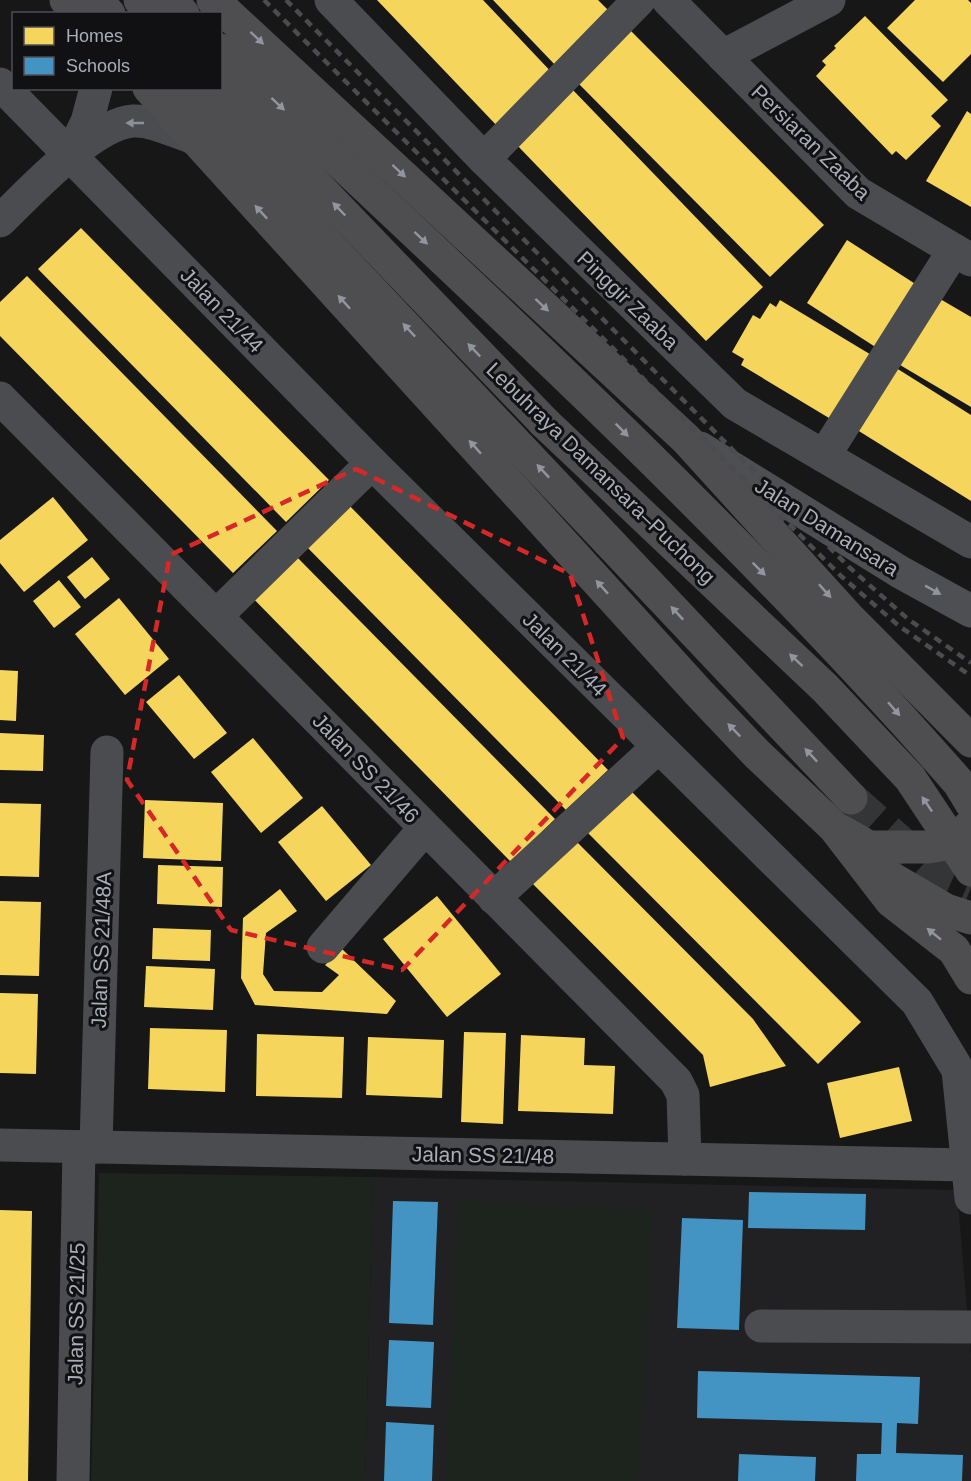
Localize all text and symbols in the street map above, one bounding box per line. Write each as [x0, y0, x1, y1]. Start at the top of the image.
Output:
legend [12, 12, 222, 90]
text: Homes [66, 26, 123, 46]
one-way arrow [249, 31, 264, 45]
text: Schools [66, 56, 130, 76]
street label: Persiaran Zaaba [747, 80, 875, 204]
one-way arrow [271, 97, 286, 111]
one-way arrow [125, 118, 144, 128]
one-way arrow [392, 164, 406, 178]
one-way arrow [333, 202, 347, 216]
one-way arrow [254, 204, 268, 219]
one-way arrow [413, 231, 428, 245]
street label: Pinggir Zaaba [573, 246, 683, 354]
street label: Jalan 21/44 [176, 263, 268, 357]
one-way arrow [337, 295, 351, 310]
one-way arrow [534, 297, 548, 311]
one-way arrow [403, 323, 417, 337]
one-way arrow [467, 342, 481, 357]
street label: Lebuhraya Damansara–Puchong [482, 358, 720, 588]
one-way arrow [615, 423, 629, 437]
one-way arrow [469, 440, 482, 455]
one-way arrow [537, 465, 551, 479]
street label: Jalan Damansara [751, 474, 903, 581]
one-way arrow [752, 562, 766, 577]
one-way arrow [596, 580, 609, 595]
one-way arrow [818, 583, 831, 598]
one-way arrow [925, 585, 942, 595]
one-way arrow [670, 606, 684, 621]
street label: Jalan 21/44 [518, 607, 612, 701]
one-way arrow [788, 653, 803, 667]
one-way arrow [888, 702, 901, 717]
street label: Jalan SS 21/46 [308, 709, 424, 827]
one-way arrow [727, 723, 741, 738]
one-way arrow [804, 749, 818, 763]
one-way arrow [921, 796, 933, 812]
street label: Jalan SS 21/48A [87, 871, 115, 1029]
one-way arrow [926, 928, 942, 941]
street label: Jalan SS 21/48 [412, 1142, 554, 1168]
street label: Jalan SS 21/25 [63, 1243, 89, 1385]

